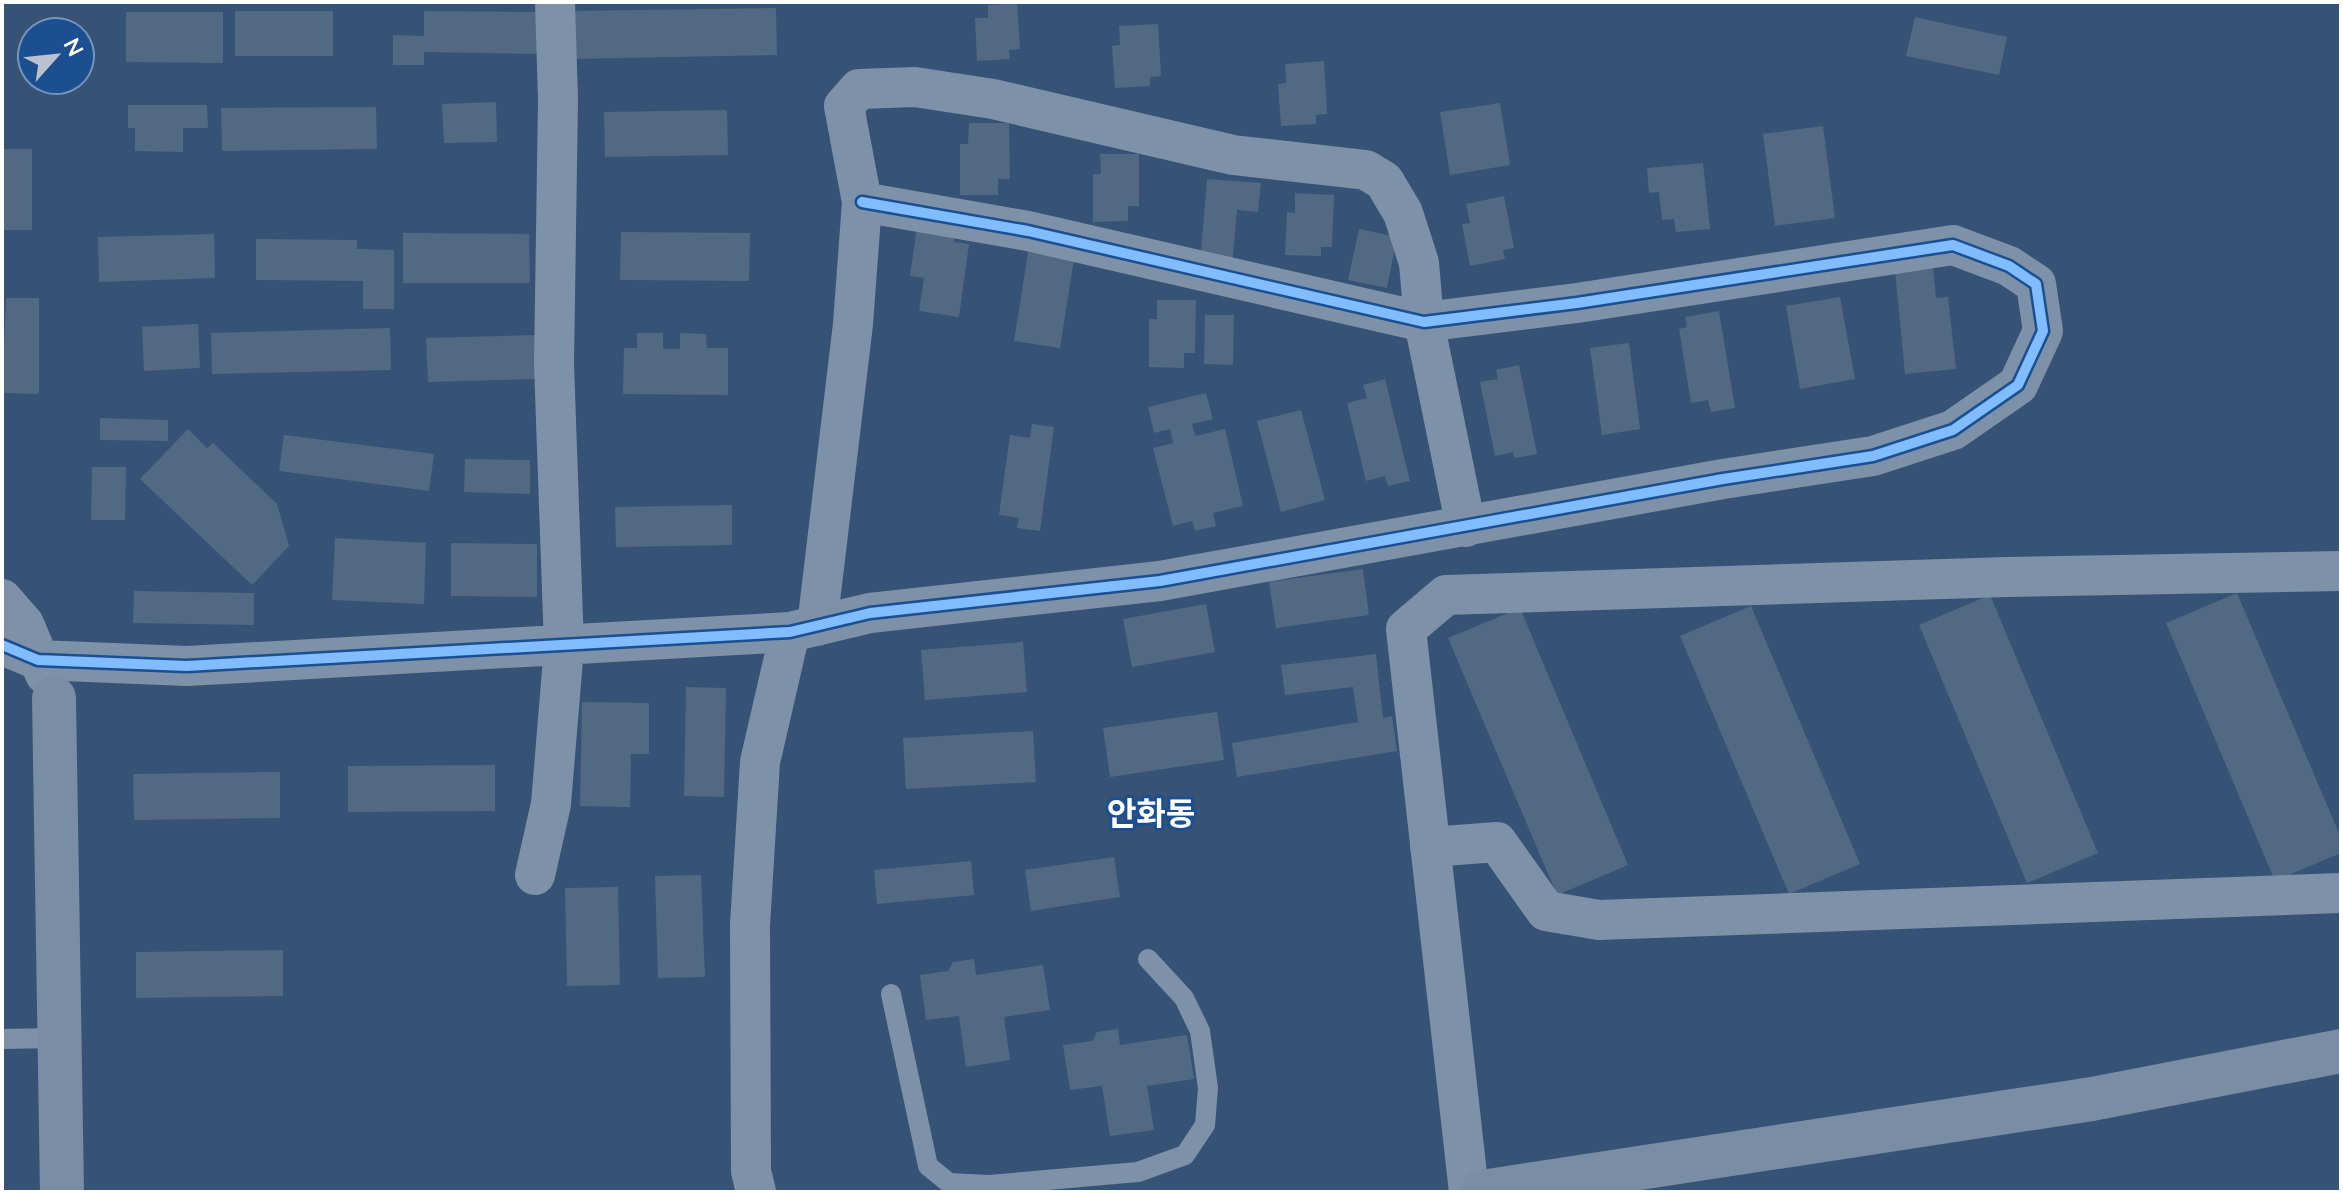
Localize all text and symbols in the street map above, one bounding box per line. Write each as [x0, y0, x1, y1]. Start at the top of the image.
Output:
north arrow [16, 16, 96, 96]
text: N [58, 33, 90, 61]
district label: 안화동 [1107, 793, 1195, 833]

